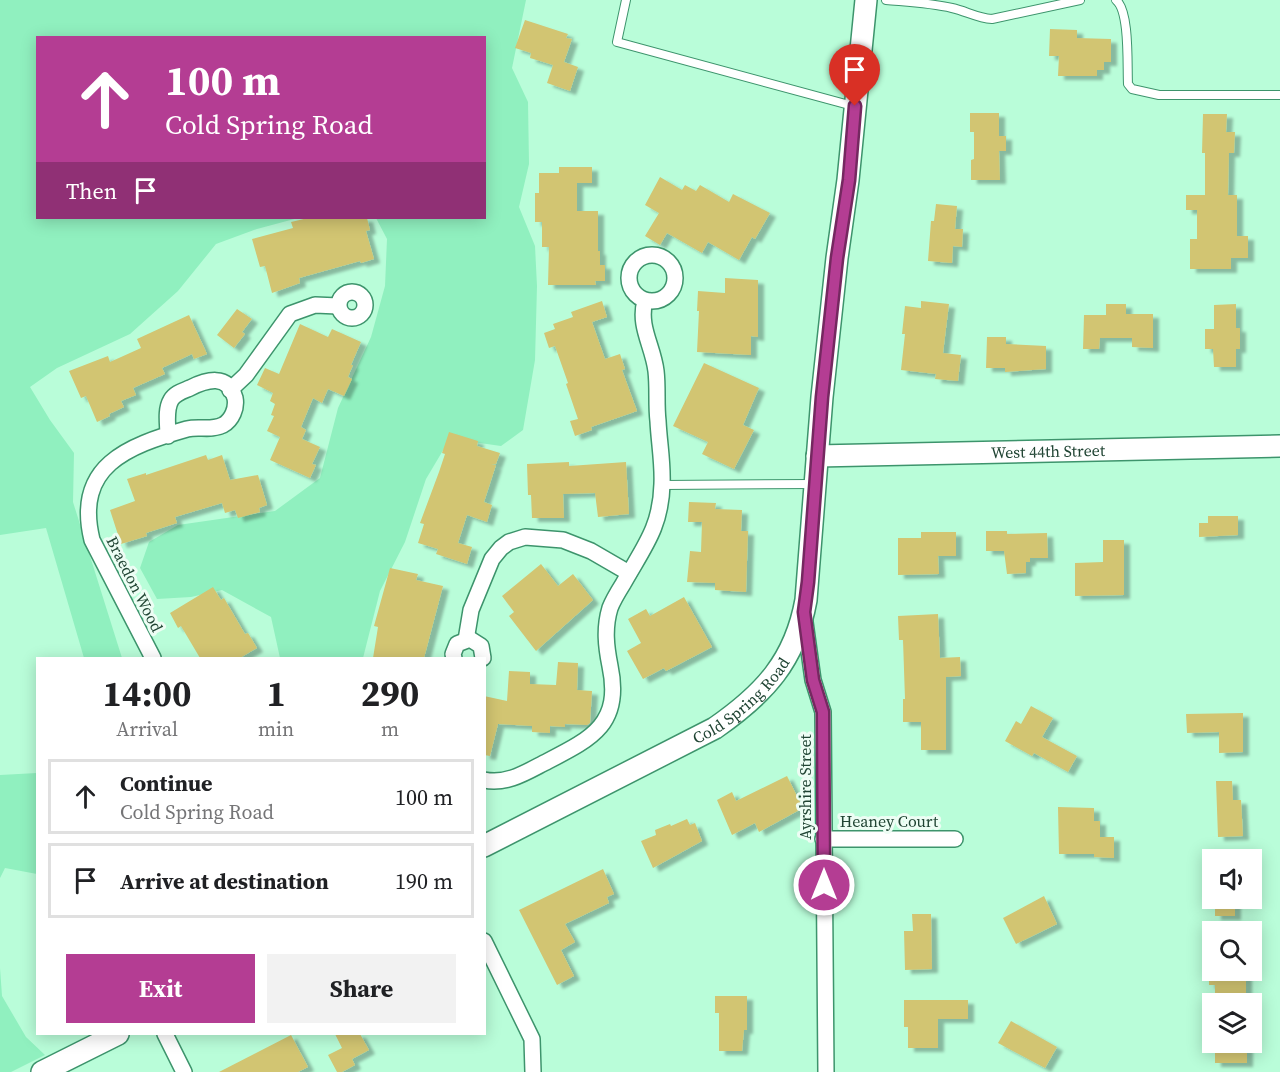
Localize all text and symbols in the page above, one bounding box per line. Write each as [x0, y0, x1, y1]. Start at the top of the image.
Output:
pin [829, 44, 880, 106]
text: 100 m [165, 51, 280, 109]
icon: arrive [838, 53, 871, 86]
icon: ahead [66, 60, 144, 138]
text: Cold Spring Road [165, 106, 373, 143]
icon: arrive [129, 174, 162, 207]
text: Then [66, 176, 117, 206]
street label: West 44th Street [991, 439, 1106, 463]
street label: Braedon Wood [101, 532, 169, 636]
street label: Cold Spring Road [689, 653, 794, 749]
text: 14:00 [103, 669, 191, 718]
text: 1 [266, 669, 286, 718]
text: 290 [361, 669, 419, 718]
text: Arrival [116, 715, 178, 743]
text: min [258, 715, 294, 743]
text: m [381, 715, 399, 743]
street label: Ayrshire Street [794, 733, 816, 840]
text: Continue [120, 768, 213, 798]
icon: ahead [69, 780, 102, 813]
text: 100 m [395, 782, 453, 812]
text: Cold Spring Road [120, 798, 274, 826]
street label: Heaney Court [840, 810, 939, 832]
map controls [1202, 849, 1262, 1053]
button: sound [1202, 849, 1262, 909]
position arrow [792, 853, 856, 917]
icon: arrive [69, 864, 102, 897]
text: Arrive at destination [120, 866, 329, 896]
text: 190 m [395, 866, 453, 896]
button: search [1202, 921, 1262, 981]
button: Exit [66, 954, 255, 1023]
button: Share [267, 954, 456, 1023]
button: layers [1202, 993, 1262, 1053]

